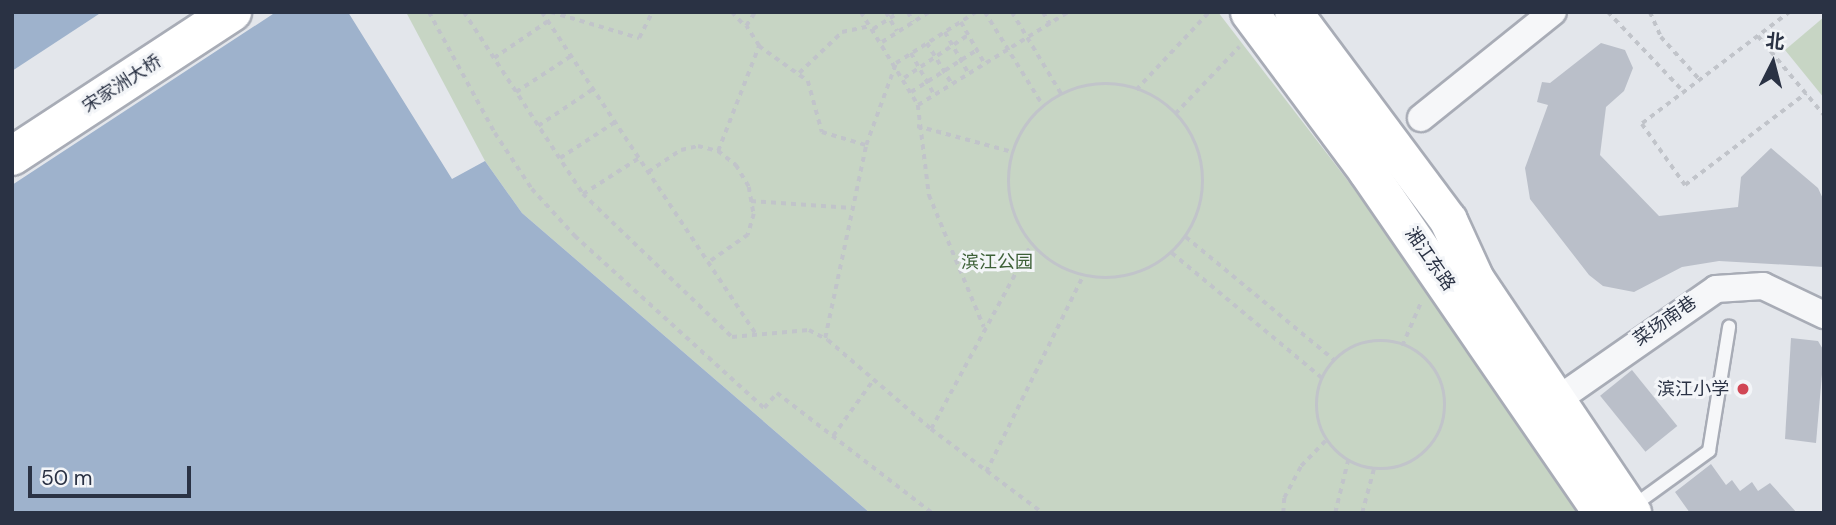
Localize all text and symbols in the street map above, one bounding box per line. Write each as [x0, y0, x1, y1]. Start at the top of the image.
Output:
north arrow [1738, 28, 1808, 98]
text: 北 [1764, 28, 1786, 55]
street label: 宋家洲大桥 [78, 50, 166, 118]
street label: 湘江东路 [1401, 223, 1459, 295]
park label: 滨江公园 [961, 251, 1033, 273]
street label: 菜场南巷 [1629, 292, 1701, 350]
place label: 滨江小学 [1657, 378, 1729, 400]
marker: 滨江小学 [1735, 381, 1751, 397]
scale bar [32, 452, 194, 496]
text: 50 m [41, 464, 92, 492]

